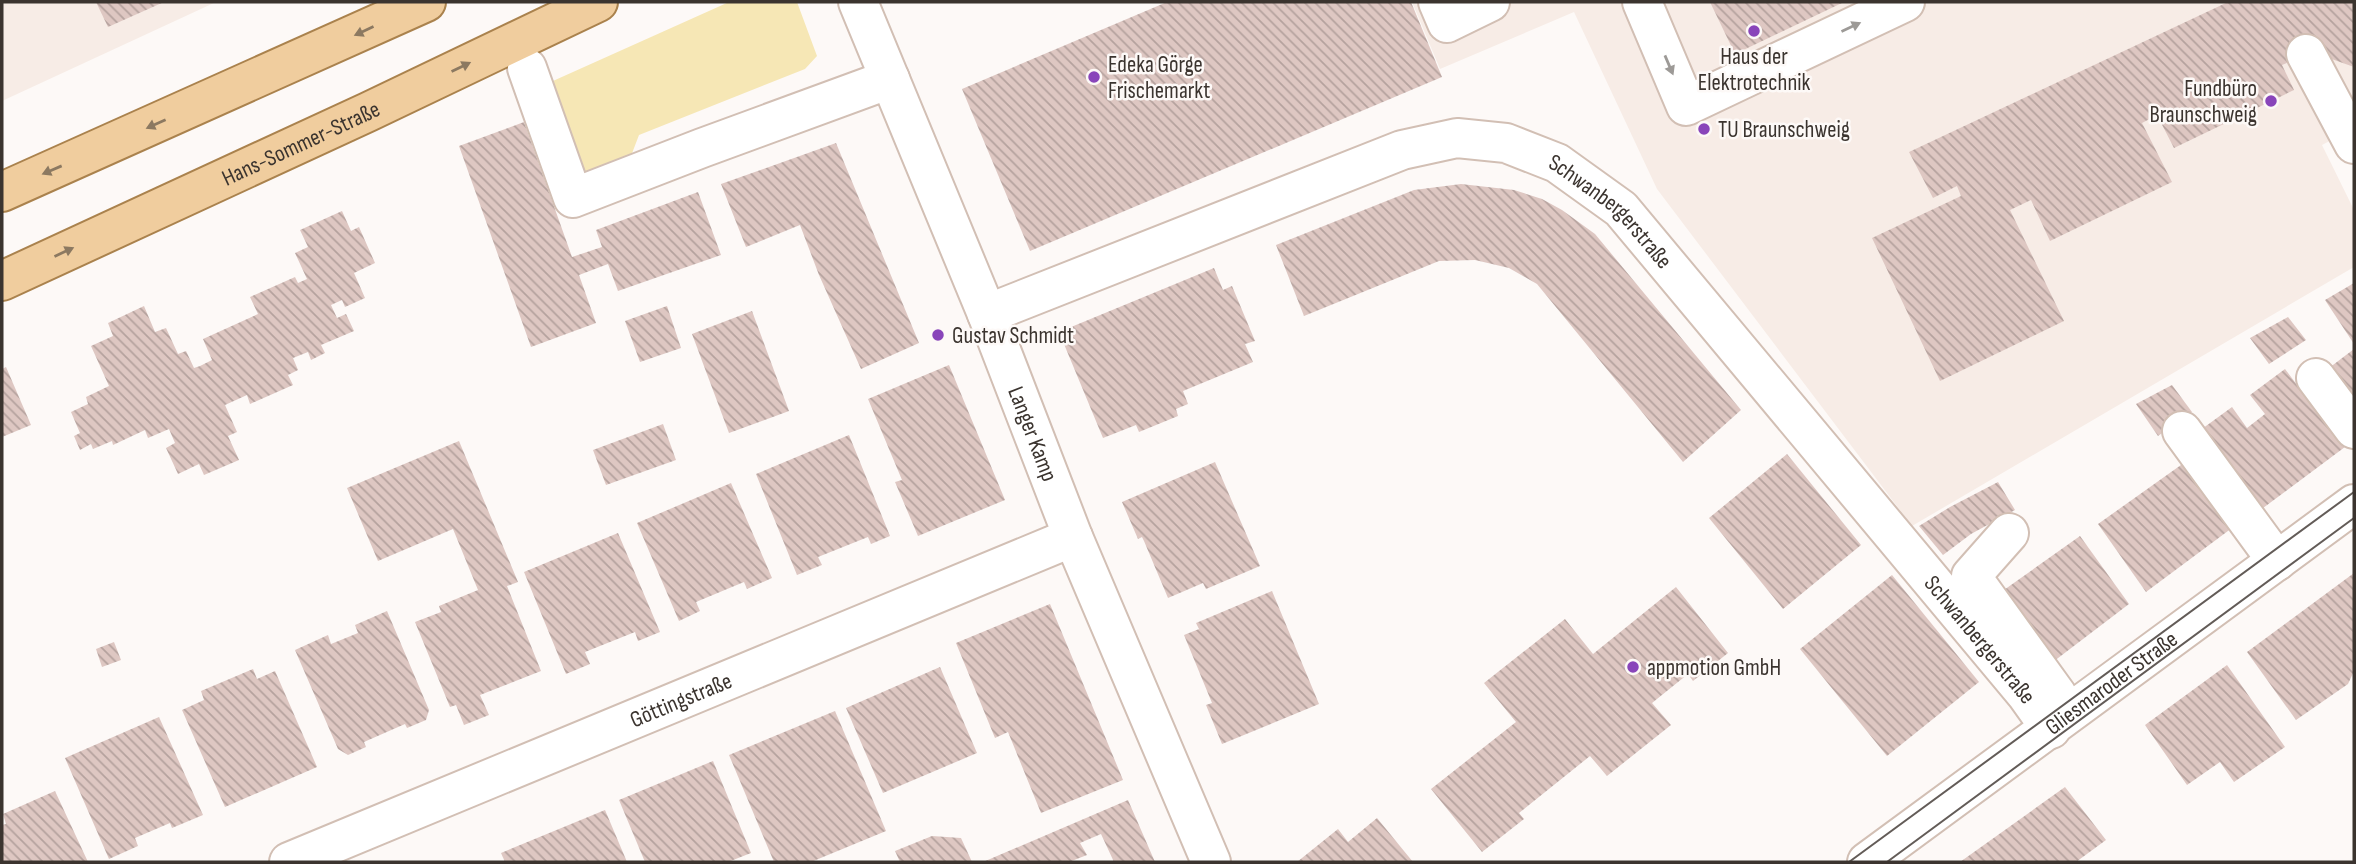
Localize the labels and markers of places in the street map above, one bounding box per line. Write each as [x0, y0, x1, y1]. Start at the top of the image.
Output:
marker: Haus der Elektrotechnik [1746, 23, 1762, 39]
place label: Haus der Elektrotechnik [1698, 43, 1811, 97]
place label: Edeka Görge Frischemarkt [1108, 51, 1210, 105]
marker: Edeka Görge Frischemarkt [1086, 69, 1102, 85]
place label: Fundbüro Braunschweig [2149, 75, 2257, 129]
marker: Fundbüro Braunschweig [2263, 93, 2279, 109]
place label: TU Braunschweig [1718, 116, 1850, 144]
marker: TU Braunschweig [1696, 121, 1712, 137]
place label: Gustav Schmidt [952, 322, 1074, 350]
marker: Gustav Schmidt [930, 327, 946, 343]
place label: appmotion GmbH [1647, 654, 1781, 682]
marker: appmotion GmbH [1625, 659, 1641, 675]

